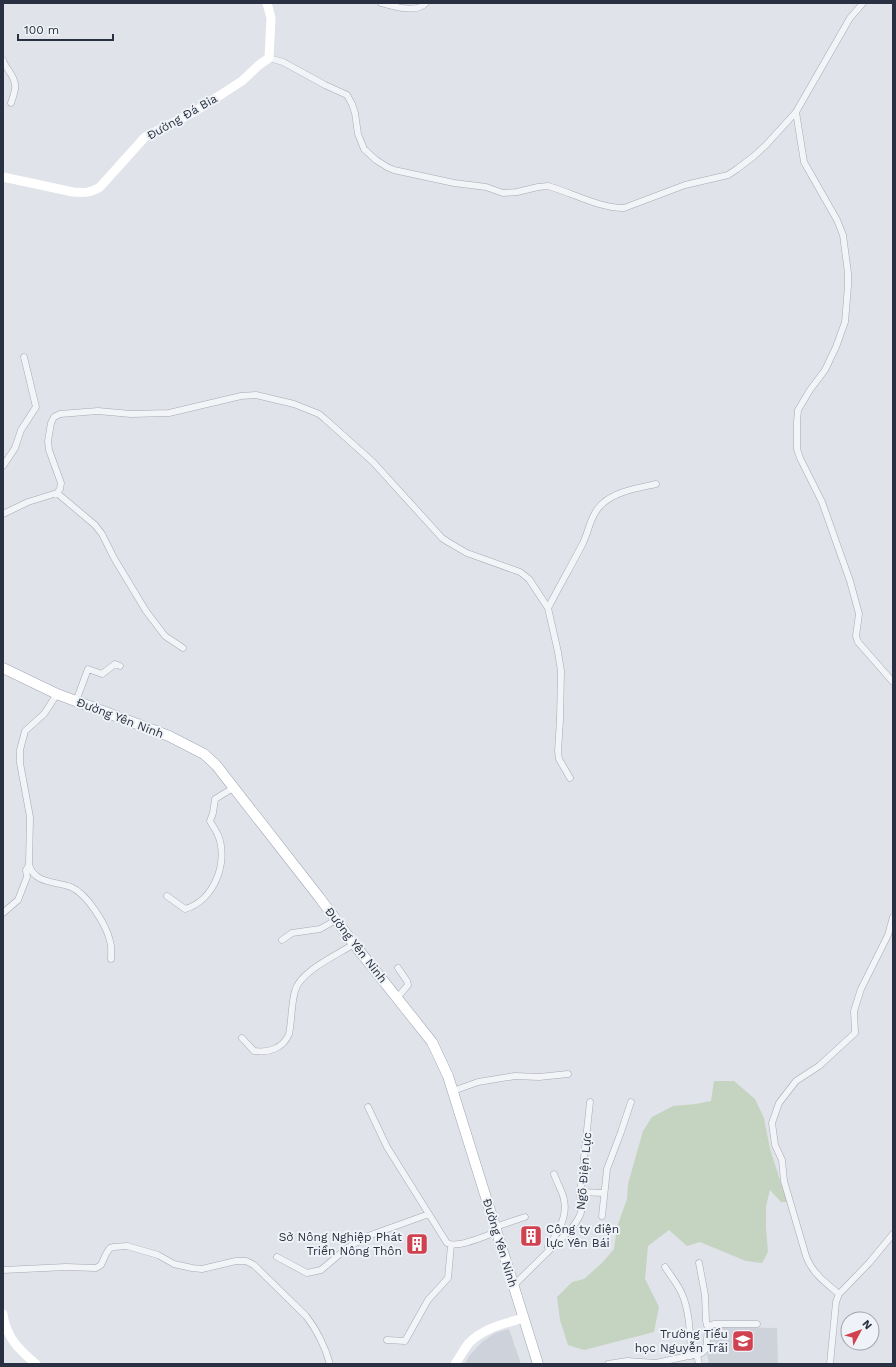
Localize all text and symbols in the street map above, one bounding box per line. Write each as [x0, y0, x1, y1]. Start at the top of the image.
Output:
scale bar [18, 16, 113, 42]
text: 100 m [24, 23, 59, 37]
street label: Đường Đá Bia [144, 91, 220, 143]
street label: Đường Yên Ninh [74, 695, 166, 741]
street label: Đường Yên Ninh [322, 904, 390, 986]
street label: Ngõ Điện Lực [574, 1131, 594, 1210]
street label: Đường Yên Ninh [480, 1197, 520, 1289]
place label: Công ty điện lực Yên Bái [546, 1222, 619, 1250]
building icon: Công ty điện lực Yên Bái [518, 1223, 544, 1249]
place label: Sở Nông Nghiệp Phát Triển Nông Thôn [279, 1230, 402, 1258]
building icon: Sở Nông Nghiệp Phát Triển Nông Thôn [404, 1231, 430, 1257]
north arrow [840, 1311, 880, 1351]
text: N [860, 1317, 875, 1332]
place label: Trường Tiểu học Nguyễn Trãi [635, 1327, 728, 1355]
school or university icon: Trường Tiểu học Nguyễn Trãi [730, 1328, 756, 1354]

